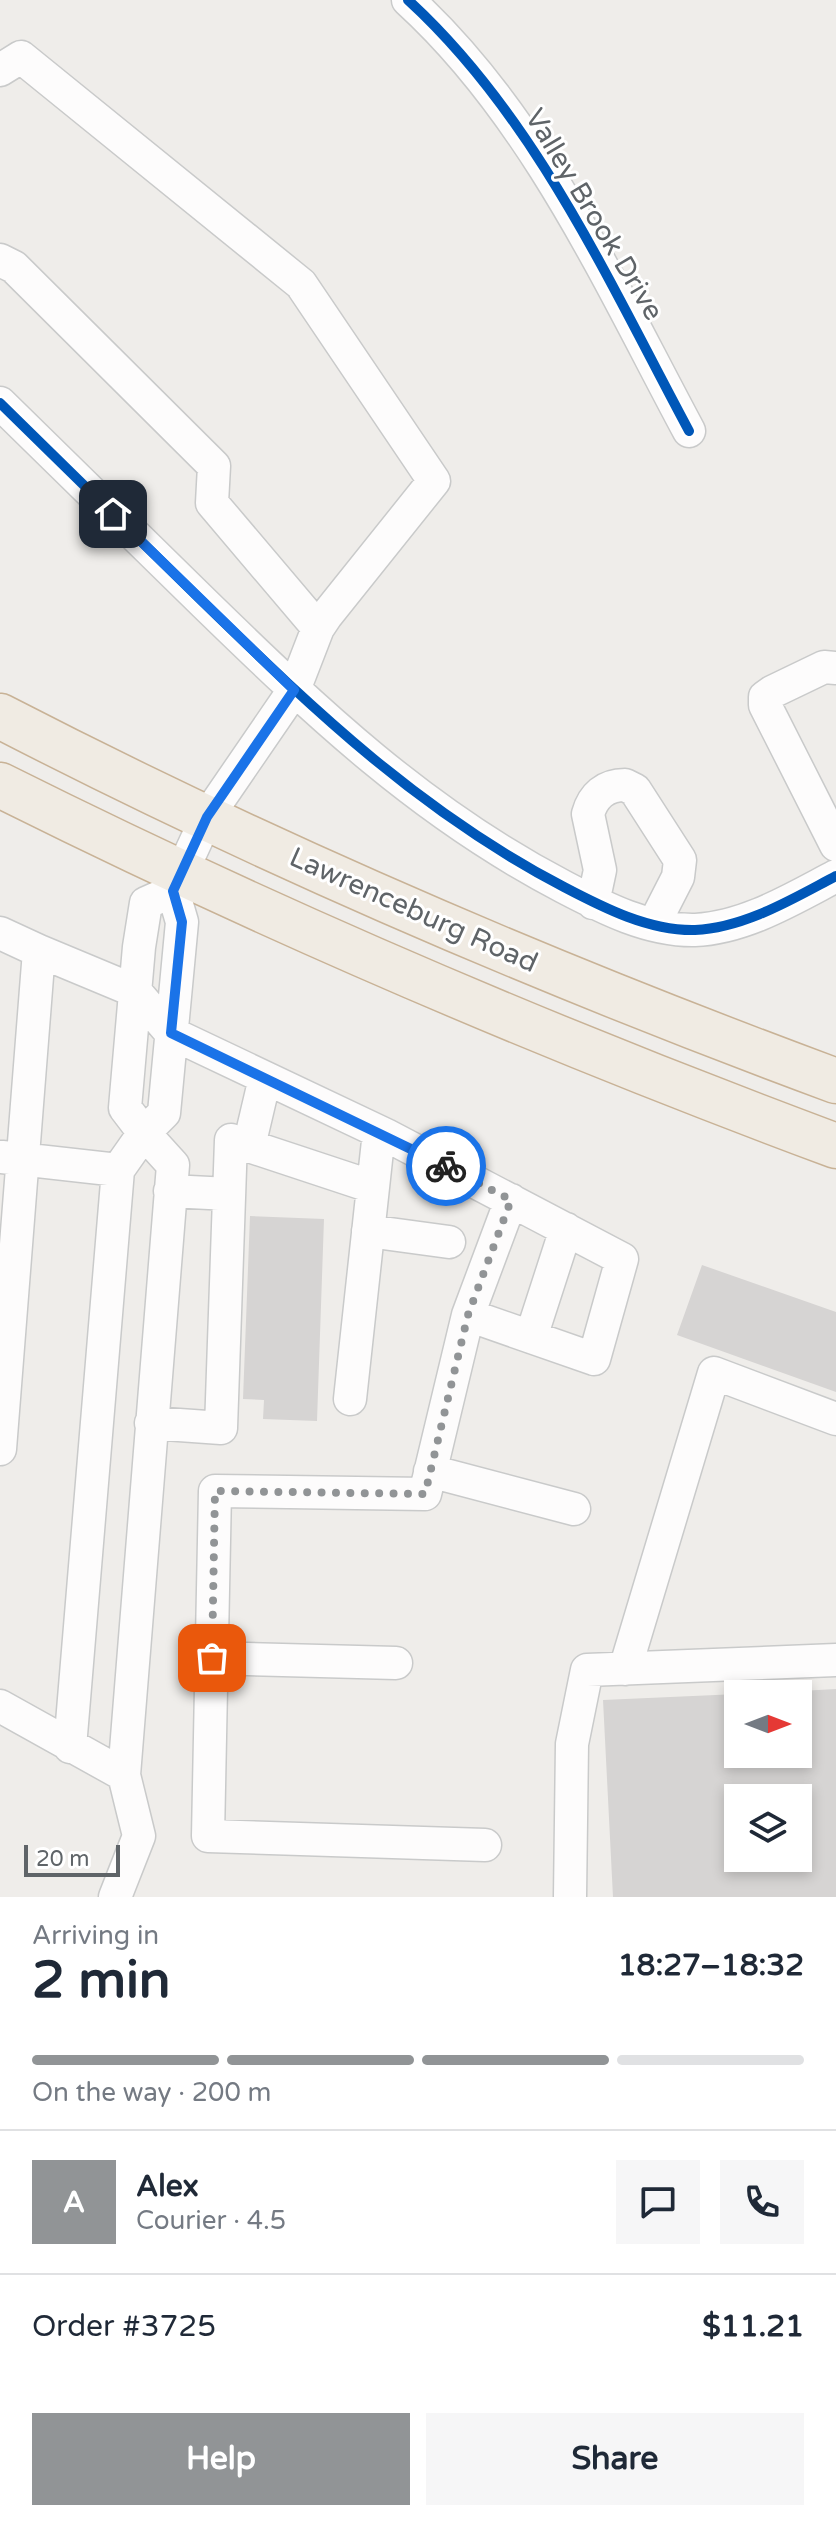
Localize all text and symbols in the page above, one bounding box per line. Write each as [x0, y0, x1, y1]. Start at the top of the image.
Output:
street label: Valley Brook Drive [518, 103, 671, 326]
pin [79, 480, 147, 548]
icon: home [91, 492, 135, 536]
street label: Lawrenceburg Road [284, 840, 543, 980]
courier [406, 1126, 486, 1206]
icon: bike [424, 1144, 468, 1188]
pin [178, 1624, 246, 1692]
icon: bag [190, 1636, 234, 1680]
north arrow [724, 1680, 812, 1768]
map controls [724, 1680, 812, 1872]
button: layers [724, 1784, 812, 1872]
scale bar [24, 1841, 120, 1877]
text: 20 m [36, 1846, 90, 1872]
text: Arriving in [32, 1920, 159, 1951]
text: 18:27–18:32 [618, 1947, 804, 1984]
text: 2 min [32, 1949, 171, 2012]
text: On the way · 200 m [32, 2077, 271, 2108]
button: chat [616, 2160, 700, 2244]
button: phone [720, 2160, 804, 2244]
text: Alex [136, 2168, 199, 2205]
text: A [63, 2184, 85, 2221]
text: Courier · 4.5 [136, 2205, 286, 2236]
text: Order #3725 [32, 2308, 216, 2345]
text: $11.21 [702, 2308, 804, 2345]
button: Help [32, 2413, 410, 2505]
button: Share [426, 2413, 804, 2505]

